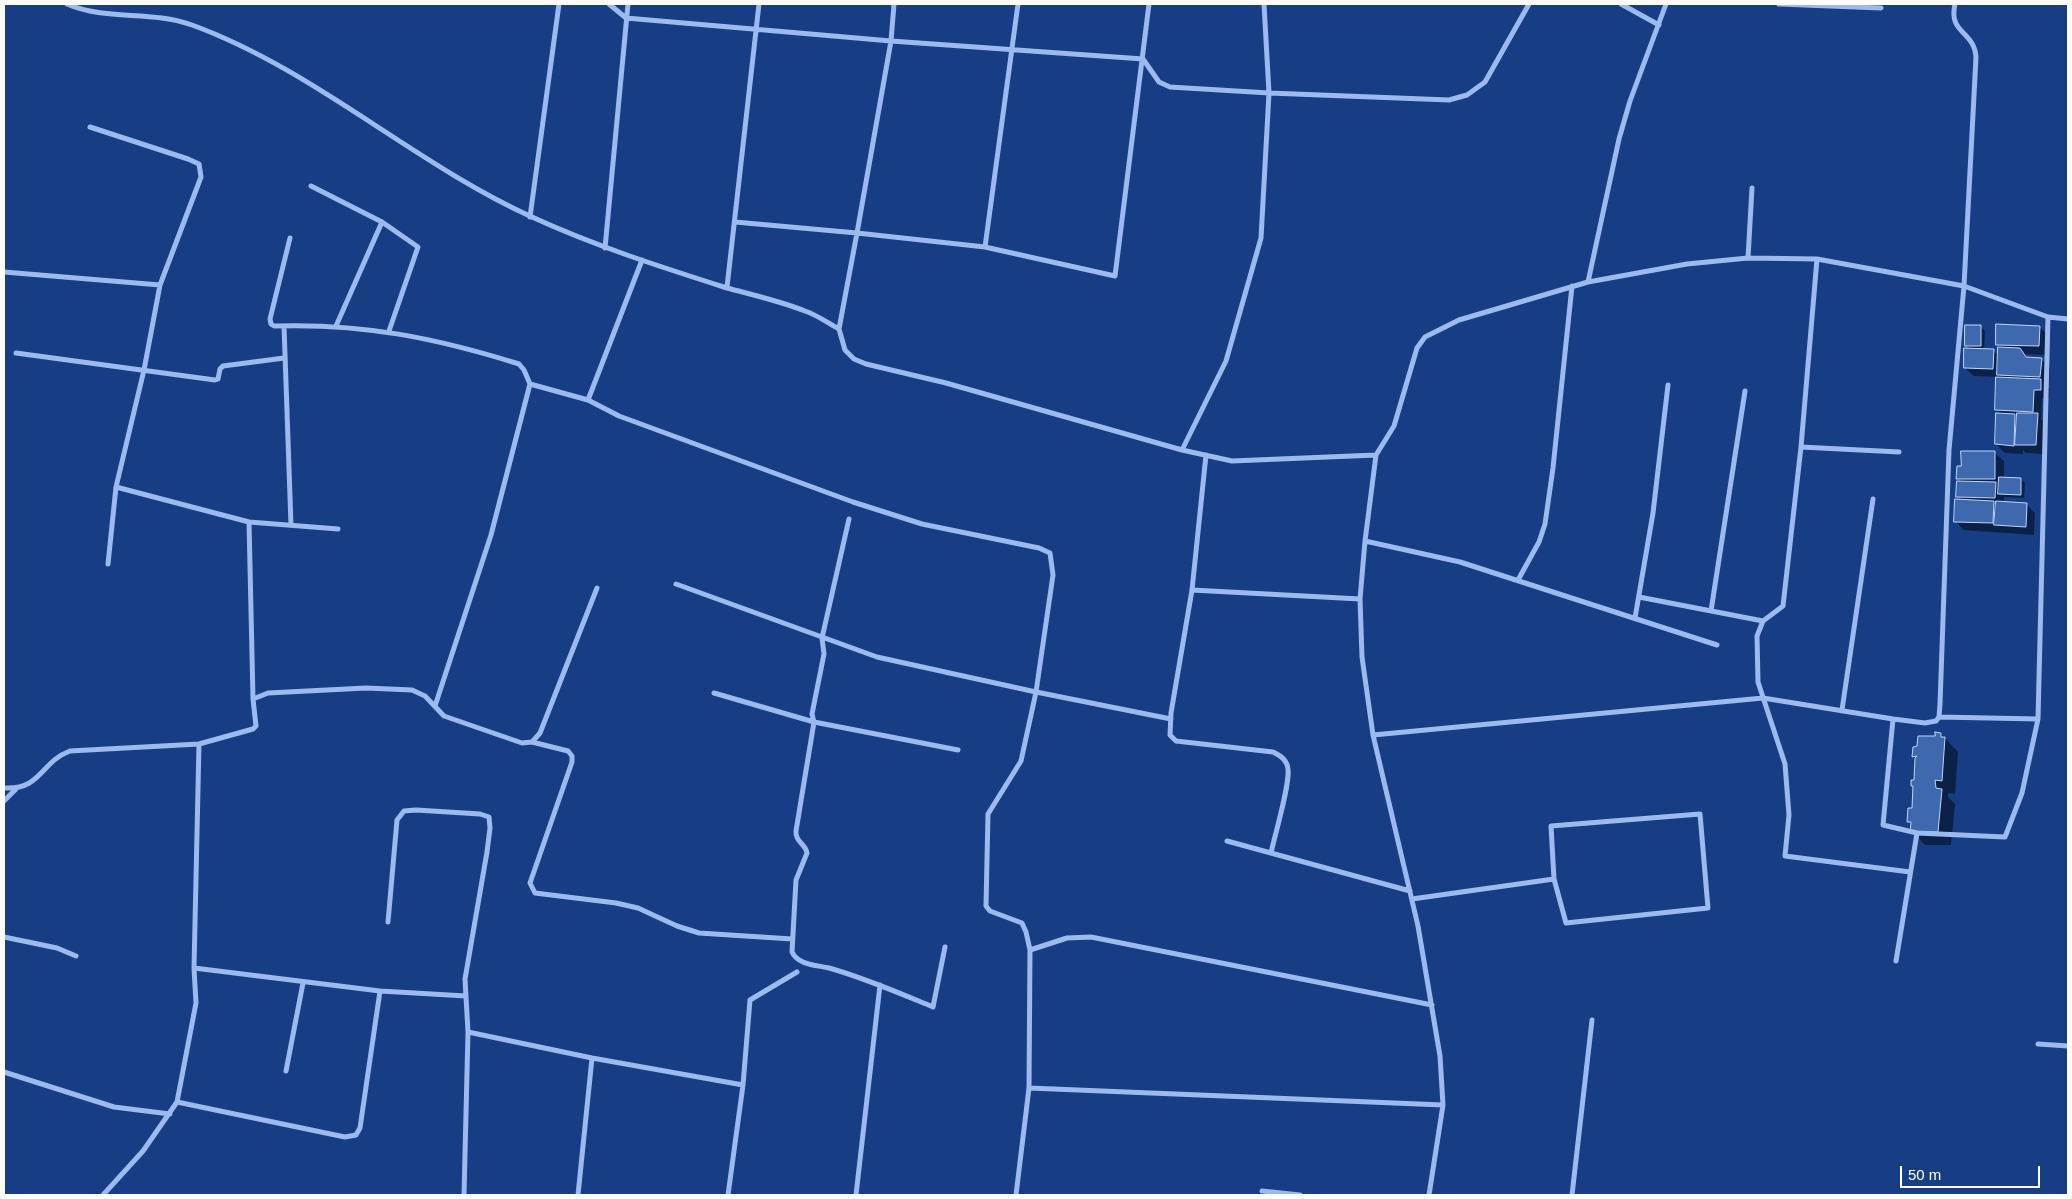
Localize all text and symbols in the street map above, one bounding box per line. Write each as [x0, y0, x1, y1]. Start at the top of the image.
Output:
scale bar [1902, 1156, 2042, 1188]
text: 50 m [1908, 1166, 1941, 1183]

